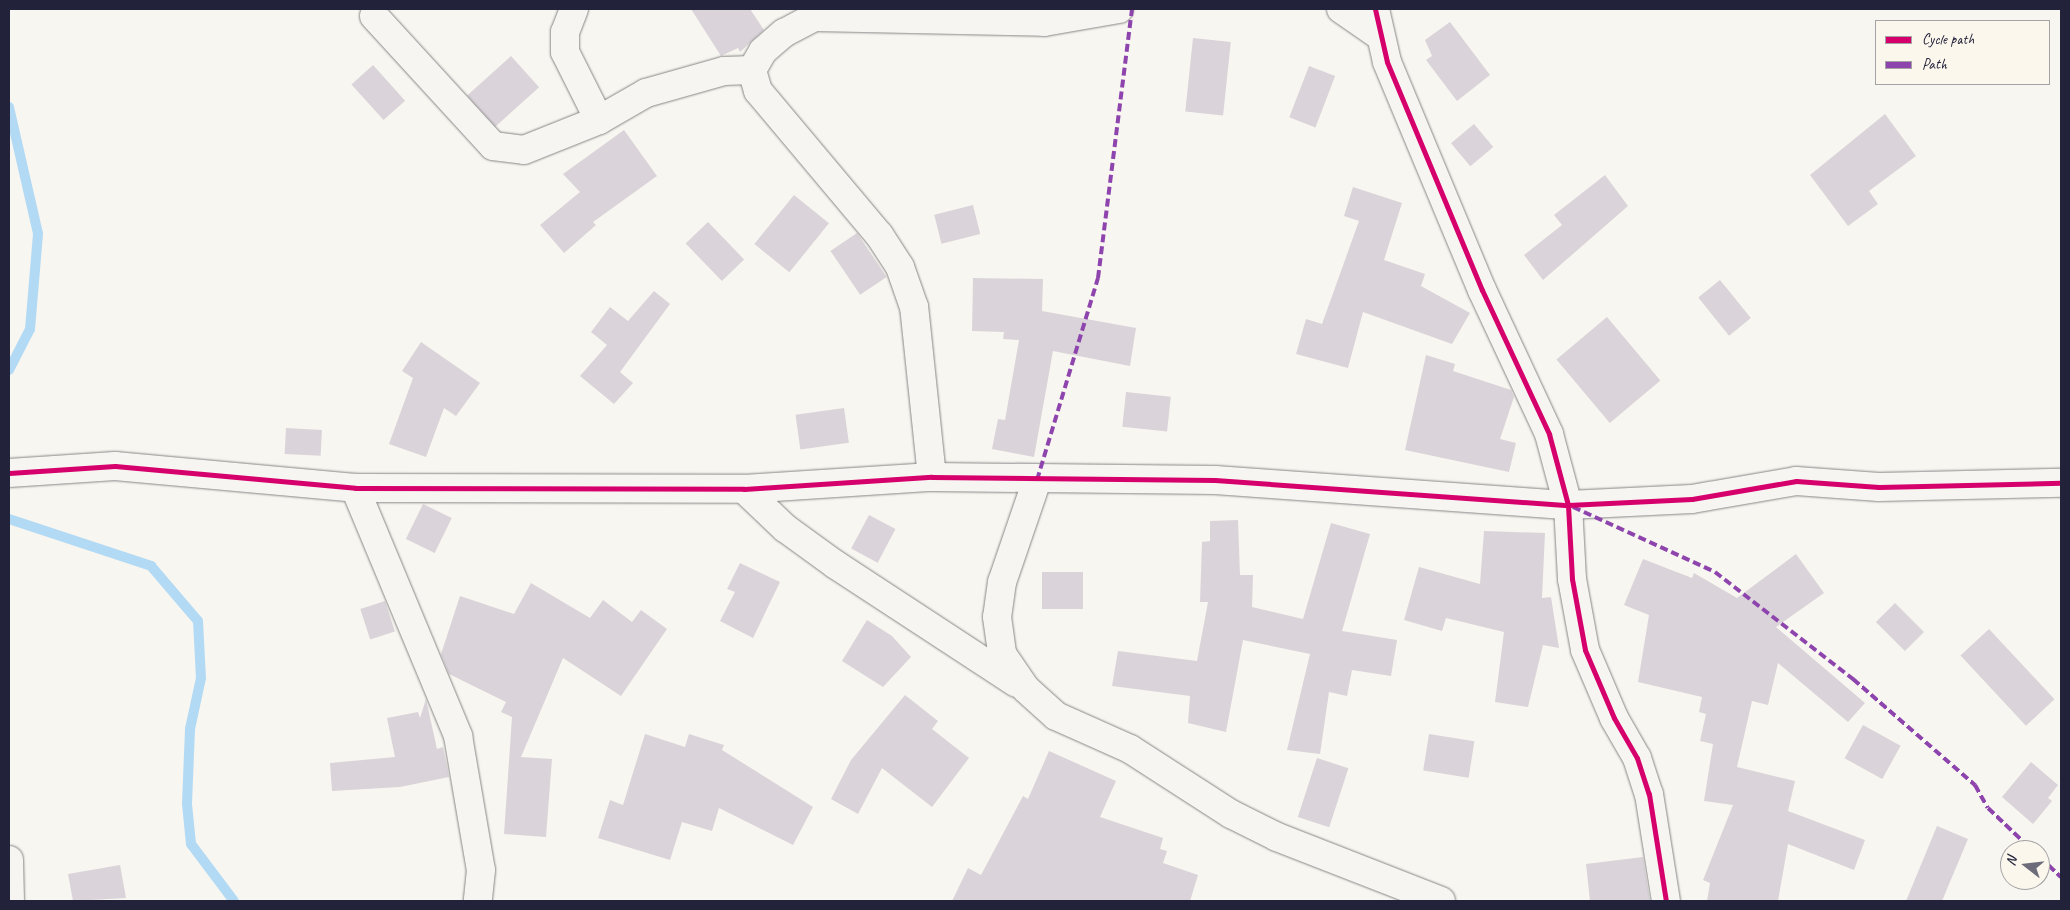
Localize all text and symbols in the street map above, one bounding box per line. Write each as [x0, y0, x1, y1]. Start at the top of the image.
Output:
legend [1875, 20, 2050, 85]
text: Cycle path [1922, 30, 1974, 49]
text: Path [1922, 55, 1947, 74]
north arrow [2000, 840, 2050, 890]
text: N [2002, 854, 2020, 868]

